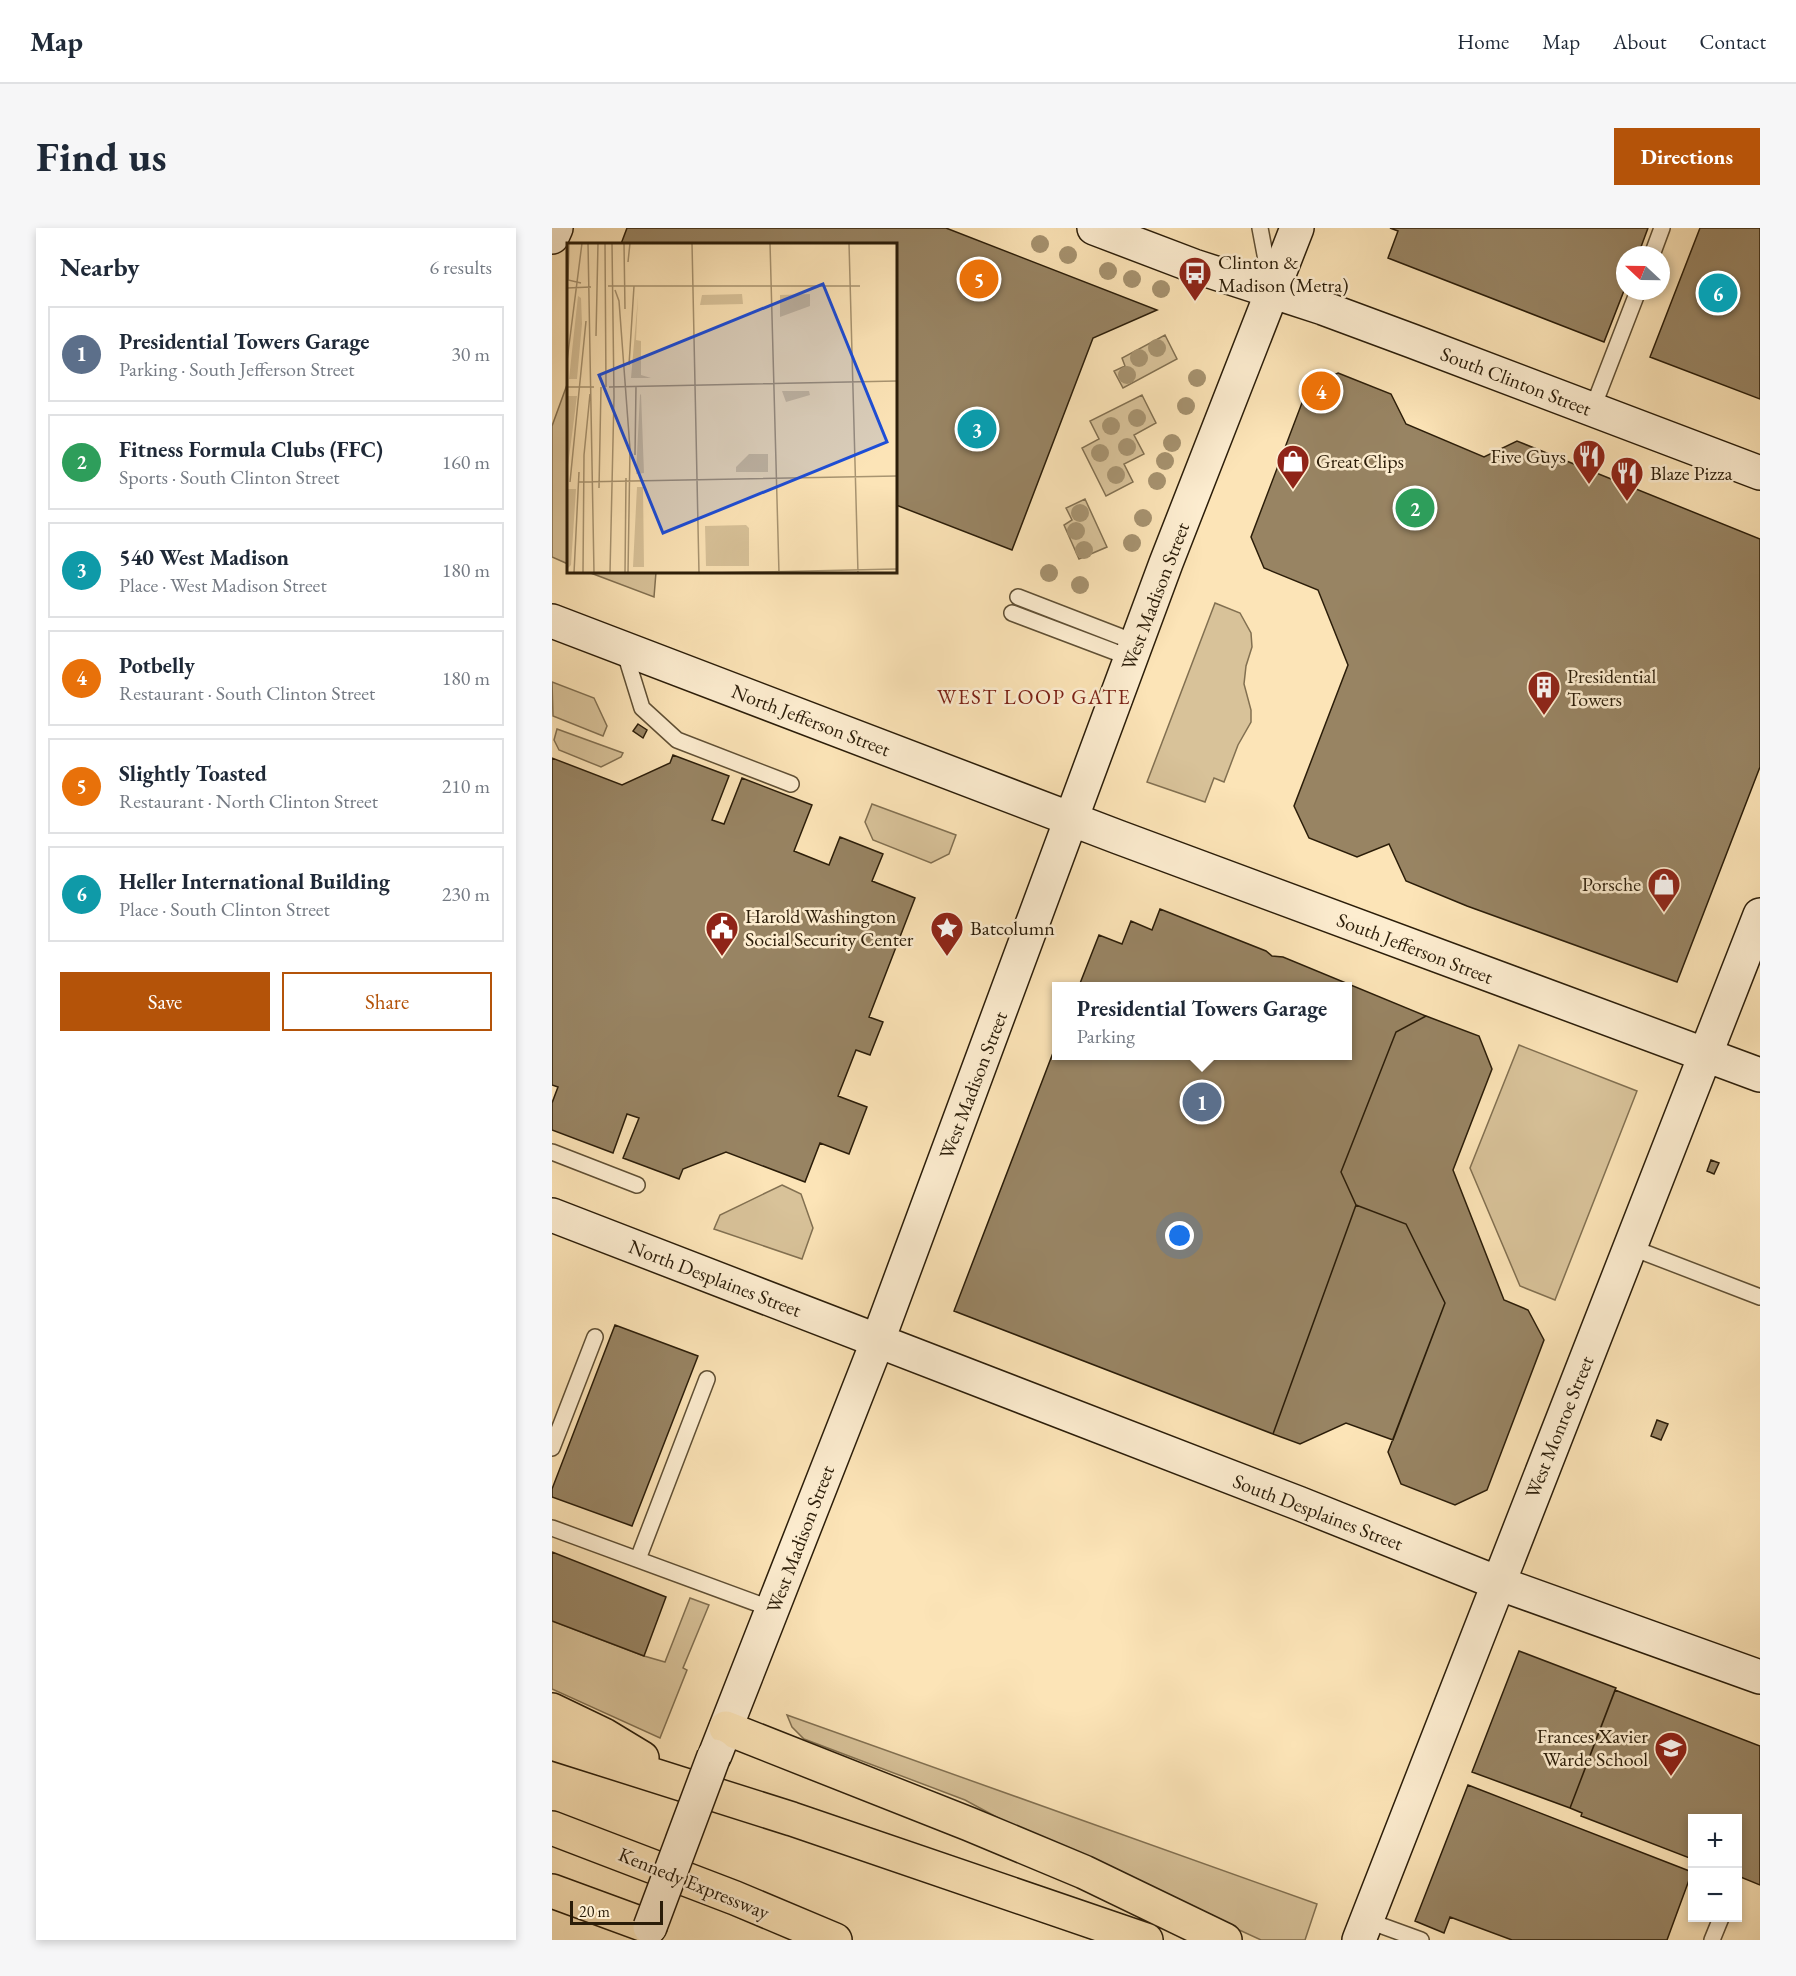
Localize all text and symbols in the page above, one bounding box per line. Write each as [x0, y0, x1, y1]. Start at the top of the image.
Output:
text: Map [30, 23, 83, 59]
text: Home [1457, 28, 1509, 55]
text: Map [1542, 28, 1580, 55]
text: About [1613, 28, 1666, 55]
text: Contact [1699, 28, 1766, 55]
button: Directions [1614, 128, 1760, 185]
text: Find us [36, 129, 167, 184]
inset map [567, 243, 897, 573]
north arrow [1616, 246, 1670, 300]
place label: Clinton & Madison (Metra) [1218, 249, 1349, 298]
text: Nearby [60, 250, 140, 284]
text: 6 results [429, 254, 492, 280]
bus stop icon: Clinton & Madison (Metra) [1177, 255, 1213, 302]
pin: 5 [960, 256, 998, 302]
pin: 6 [1698, 270, 1738, 316]
text: Presidential Towers Garage [119, 327, 369, 356]
street label: South Clinton Street [1437, 340, 1596, 422]
text: 1 [76, 341, 87, 367]
text: 30 m [451, 341, 490, 367]
text: Parking · South Jefferson Street [119, 356, 355, 382]
pin: 4 [1302, 368, 1340, 414]
pin: 3 [958, 406, 996, 452]
text: Fitness Formula Clubs (FFC) [119, 435, 383, 464]
restaurant icon: Five Guys [1571, 438, 1607, 485]
shop icon: Great Clips [1275, 443, 1311, 490]
place label: Five Guys [1490, 443, 1566, 469]
place label: Great Clips [1316, 448, 1404, 474]
text: 2 [76, 449, 87, 475]
text: 160 m [442, 449, 490, 475]
restaurant icon: Blaze Pizza [1609, 455, 1645, 502]
place label: Blaze Pizza [1650, 460, 1732, 486]
text: Sports · South Clinton Street [119, 464, 339, 490]
pin: 2 [1396, 486, 1434, 530]
street label: West Madison Street [1115, 518, 1195, 674]
text: 540 West Madison [119, 543, 289, 572]
text: 3 [76, 557, 87, 583]
text: 180 m [442, 557, 490, 583]
text: Place · West Madison Street [119, 572, 327, 598]
text: Potbelly [119, 651, 195, 680]
place label: Presidential Towers [1567, 663, 1657, 712]
text: 4 [76, 665, 87, 691]
text: 180 m [442, 665, 490, 691]
building icon: Presidential Towers [1526, 669, 1562, 716]
street label: North Jefferson Street [728, 678, 895, 762]
text: Restaurant · South Clinton Street [119, 680, 375, 706]
district label: WEST LOOP GATE [937, 683, 1131, 710]
text: Slightly Toasted [119, 759, 267, 788]
text: 5 [76, 773, 87, 799]
text: 210 m [442, 773, 490, 799]
text: Restaurant · North Clinton Street [119, 788, 378, 814]
shop icon: Porsche [1646, 866, 1682, 913]
text: Heller International Building [119, 867, 390, 896]
place label: Porsche [1582, 871, 1641, 897]
text: 6 [76, 881, 87, 907]
text: 230 m [442, 881, 490, 907]
text: Place · South Clinton Street [119, 896, 330, 922]
place label: Harold Washington Social Security Center [745, 903, 914, 952]
street label: South Jefferson Street [1333, 906, 1497, 990]
public building icon: Harold Washington Social Security Center [704, 910, 740, 957]
place icon: Batcolumn [929, 910, 965, 957]
place label: Batcolumn [970, 915, 1055, 941]
button: Save [60, 972, 270, 1031]
button: Share [282, 972, 492, 1031]
popup [1052, 982, 1352, 1060]
text: Presidential Towers Garage [1077, 994, 1327, 1023]
street label: West Madison Street [933, 1007, 1013, 1163]
text: Parking [1077, 1023, 1135, 1049]
pin: 1 [1182, 1080, 1222, 1124]
your location [1165, 1221, 1194, 1250]
street label: North Desplaines Street [625, 1233, 806, 1323]
street label: West Monroe Street [1519, 1351, 1600, 1502]
street label: West Madison Street [760, 1461, 840, 1617]
street label: South Desplaines Street [1229, 1468, 1407, 1557]
place label: Frances Xavier Warde School [1537, 1723, 1648, 1772]
school or university icon: Frances Xavier Warde School [1653, 1730, 1689, 1777]
map controls [1688, 1814, 1742, 1922]
button: + [1688, 1814, 1742, 1868]
street label: Kennedy Expressway [615, 1841, 774, 1925]
button: − [1688, 1868, 1742, 1922]
scale bar [570, 1898, 663, 1926]
text: 20 m [579, 1901, 610, 1922]

